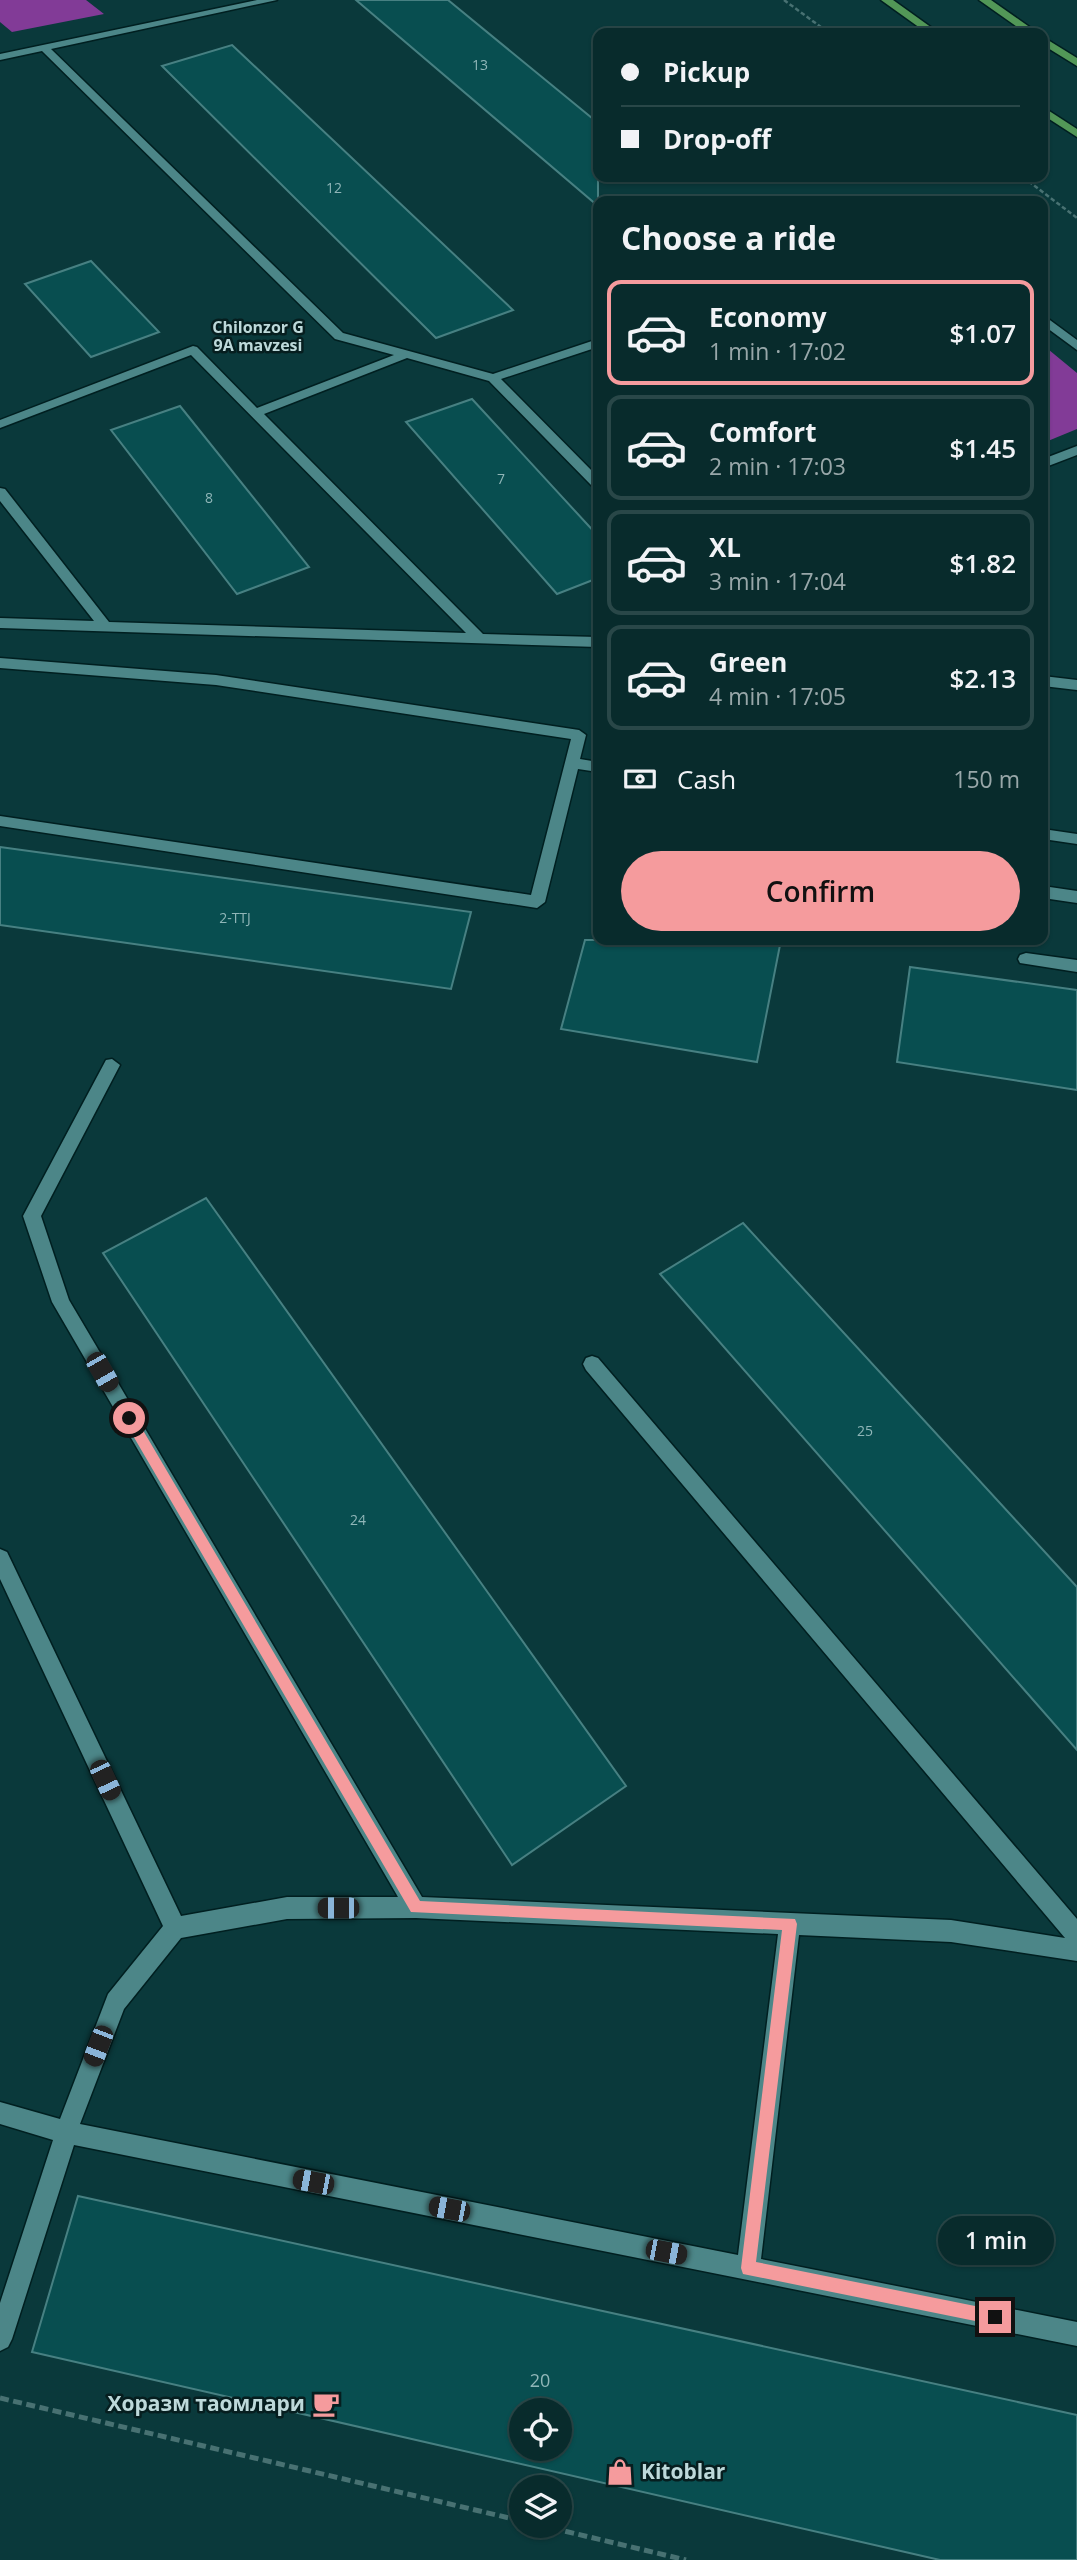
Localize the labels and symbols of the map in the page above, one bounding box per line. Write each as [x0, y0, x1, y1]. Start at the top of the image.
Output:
house number: 13 [472, 55, 488, 74]
house number: 12 [326, 178, 342, 197]
district label: Chilonzor G 9A mavzesi [212, 316, 304, 356]
house number: 7 [497, 469, 505, 488]
house number: 8 [205, 488, 213, 507]
house number: 2-TTJ [219, 908, 251, 927]
car [83, 1349, 122, 1395]
route start [113, 1402, 145, 1434]
house number: 25 [857, 1421, 873, 1440]
house number: 24 [350, 1510, 366, 1529]
car [87, 1757, 124, 1803]
car [318, 1898, 360, 1919]
car [81, 2023, 116, 2069]
car [291, 2168, 336, 2196]
car [427, 2195, 472, 2223]
callout: 1 min [937, 2216, 1053, 2264]
car [644, 2238, 689, 2266]
route end [979, 2301, 1011, 2333]
house number: 20 [530, 2368, 550, 2392]
place label: Хоразм таомлари [107, 2389, 305, 2417]
cafe icon: Хоразм таомлари [311, 2389, 341, 2419]
shop icon: Kitoblar [605, 2457, 635, 2487]
place label: Kitoblar [641, 2457, 726, 2485]

